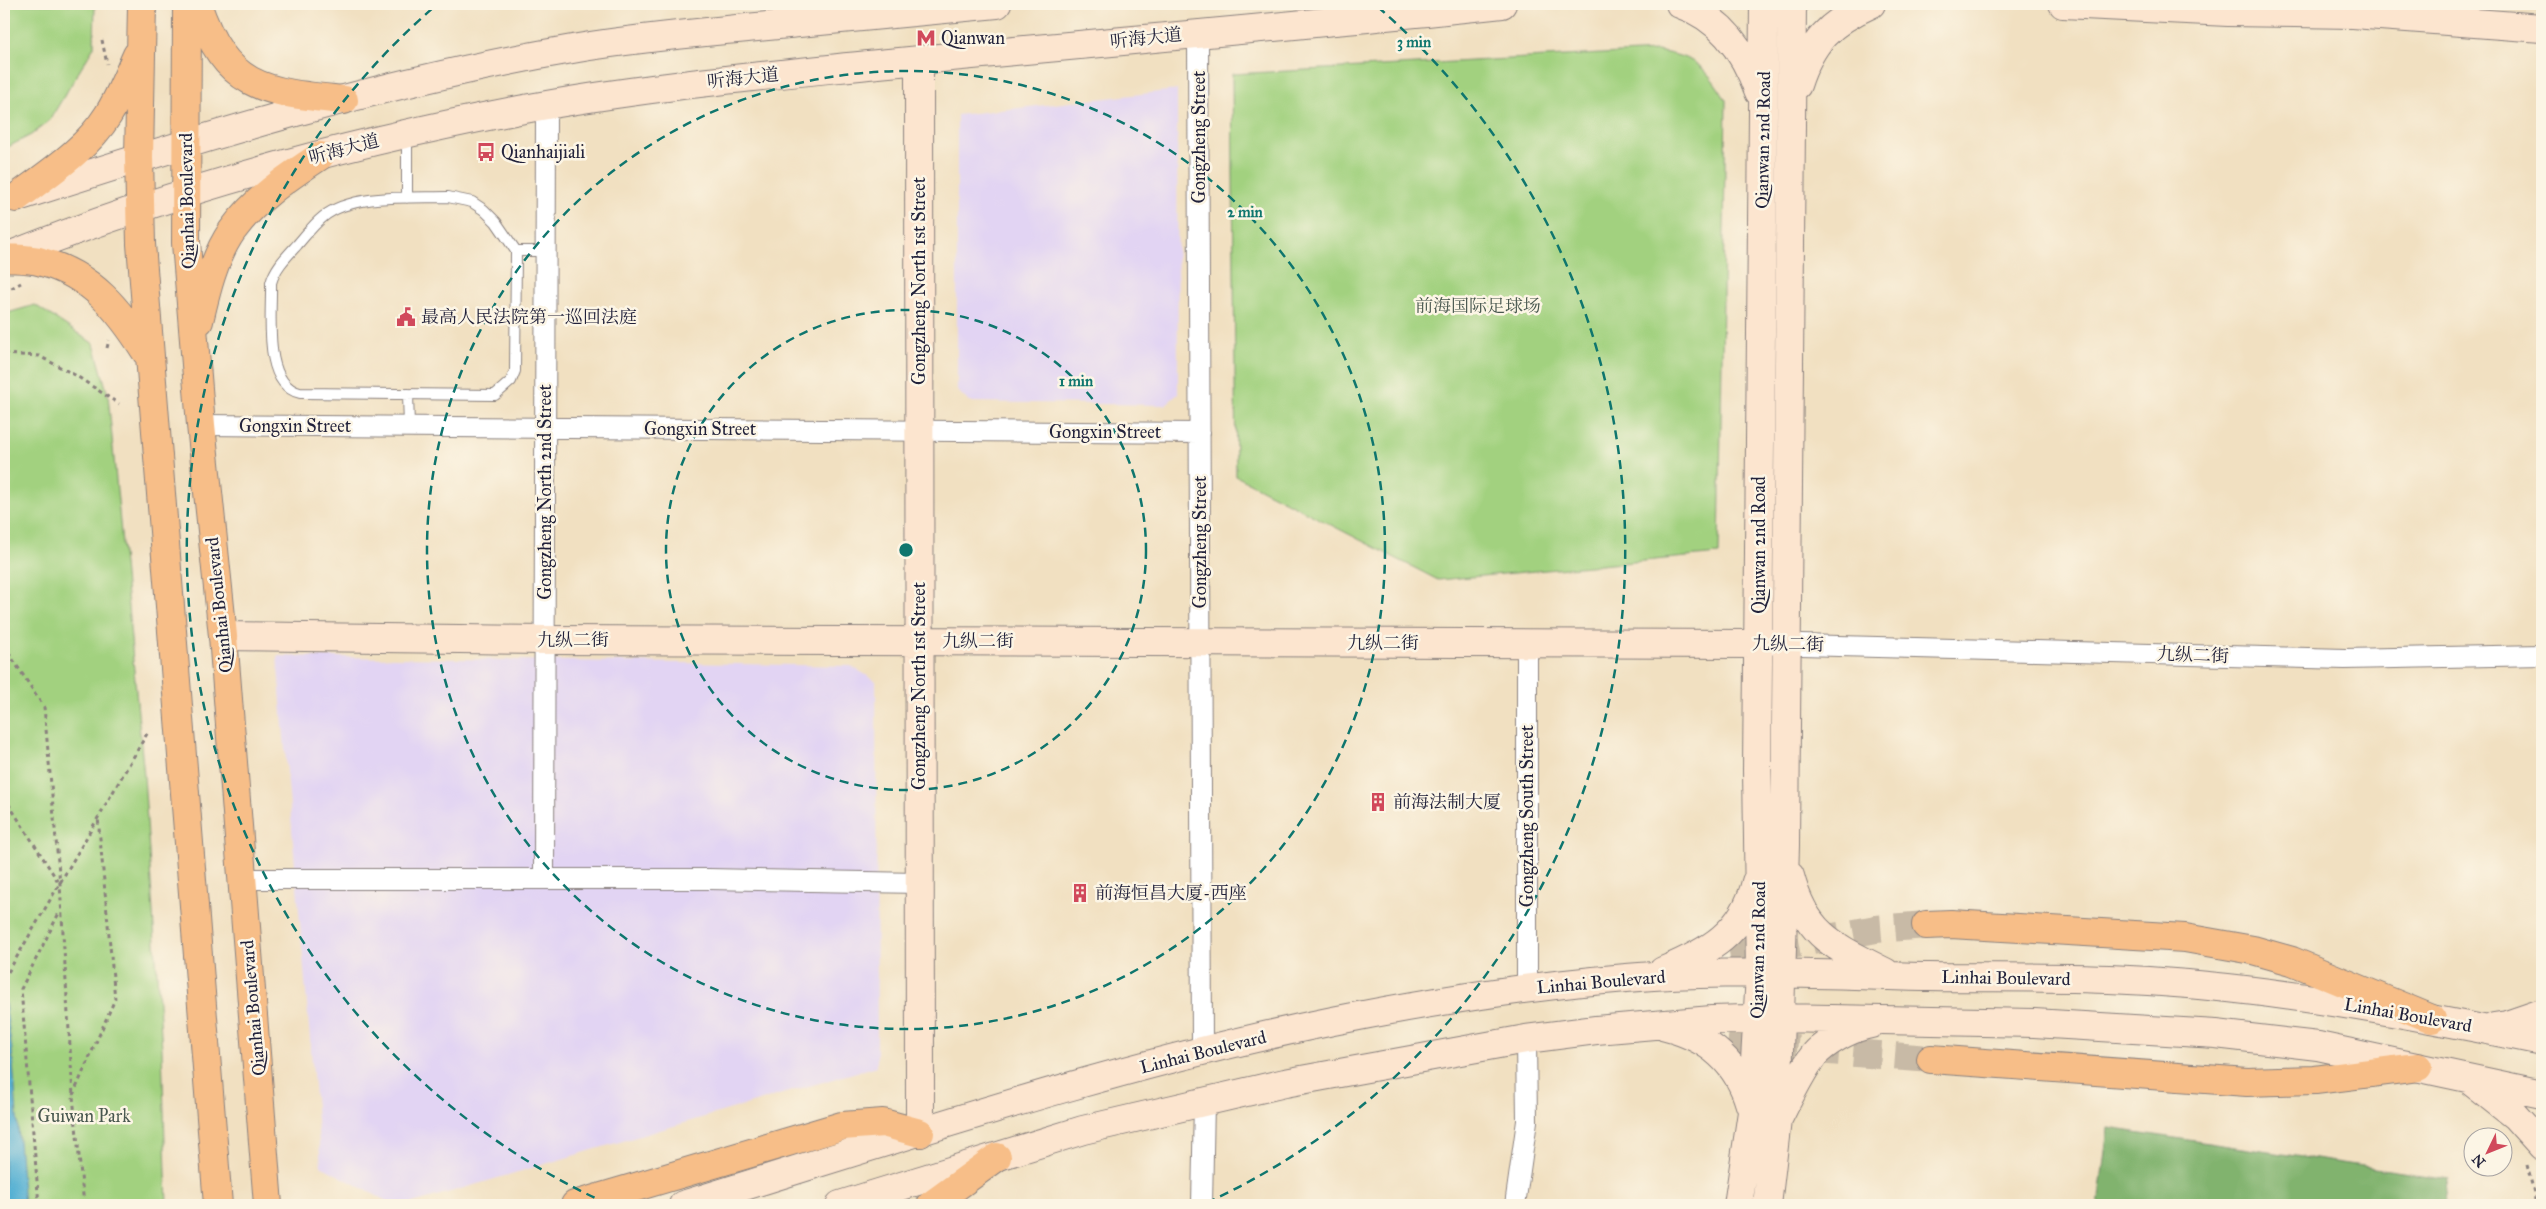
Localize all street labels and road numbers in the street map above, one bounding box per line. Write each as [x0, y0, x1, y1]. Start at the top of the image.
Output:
street label: 听海大道 [1109, 23, 1183, 53]
street label: 听海大道 [706, 63, 780, 93]
street label: Gongzheng Street [1188, 70, 1211, 204]
street label: Qianwan 2nd Road [1751, 71, 1775, 209]
street label: 听海大道 [306, 129, 382, 169]
street label: Qianhai Boulevard [175, 133, 199, 269]
street label: Gongzheng North 1st Street [908, 176, 931, 385]
street label: Gongzheng North 2nd Street [534, 384, 557, 600]
street label: Gongxin Street [239, 415, 352, 438]
street label: Gongxin Street [644, 418, 757, 441]
street label: Gongxin Street [1049, 421, 1162, 444]
street label: Gongzheng Street [1189, 475, 1212, 609]
street label: Qianwan 2nd Road [1748, 476, 1770, 614]
street label: Qianhai Boulevard [201, 536, 237, 674]
street label: Gongzheng North 1st Street [908, 581, 931, 790]
street label: 九纵二街 [537, 629, 609, 651]
street label: 九纵二街 [942, 630, 1014, 652]
street label: 九纵二街 [1347, 632, 1419, 654]
street label: 九纵二街 [1752, 632, 1824, 656]
street label: 九纵二街 [2157, 643, 2229, 667]
street label: Gongzheng South Street [1516, 724, 1539, 907]
street label: Qianwan 2nd Road [1746, 881, 1770, 1019]
street label: Qianhai Boulevard [236, 939, 270, 1077]
street label: Linhai Boulevard [1536, 965, 1666, 999]
street label: Linhai Boulevard [1941, 966, 2071, 990]
street label: Linhai Boulevard [2342, 993, 2474, 1037]
street label: Linhai Boulevard [1138, 1026, 1268, 1078]

